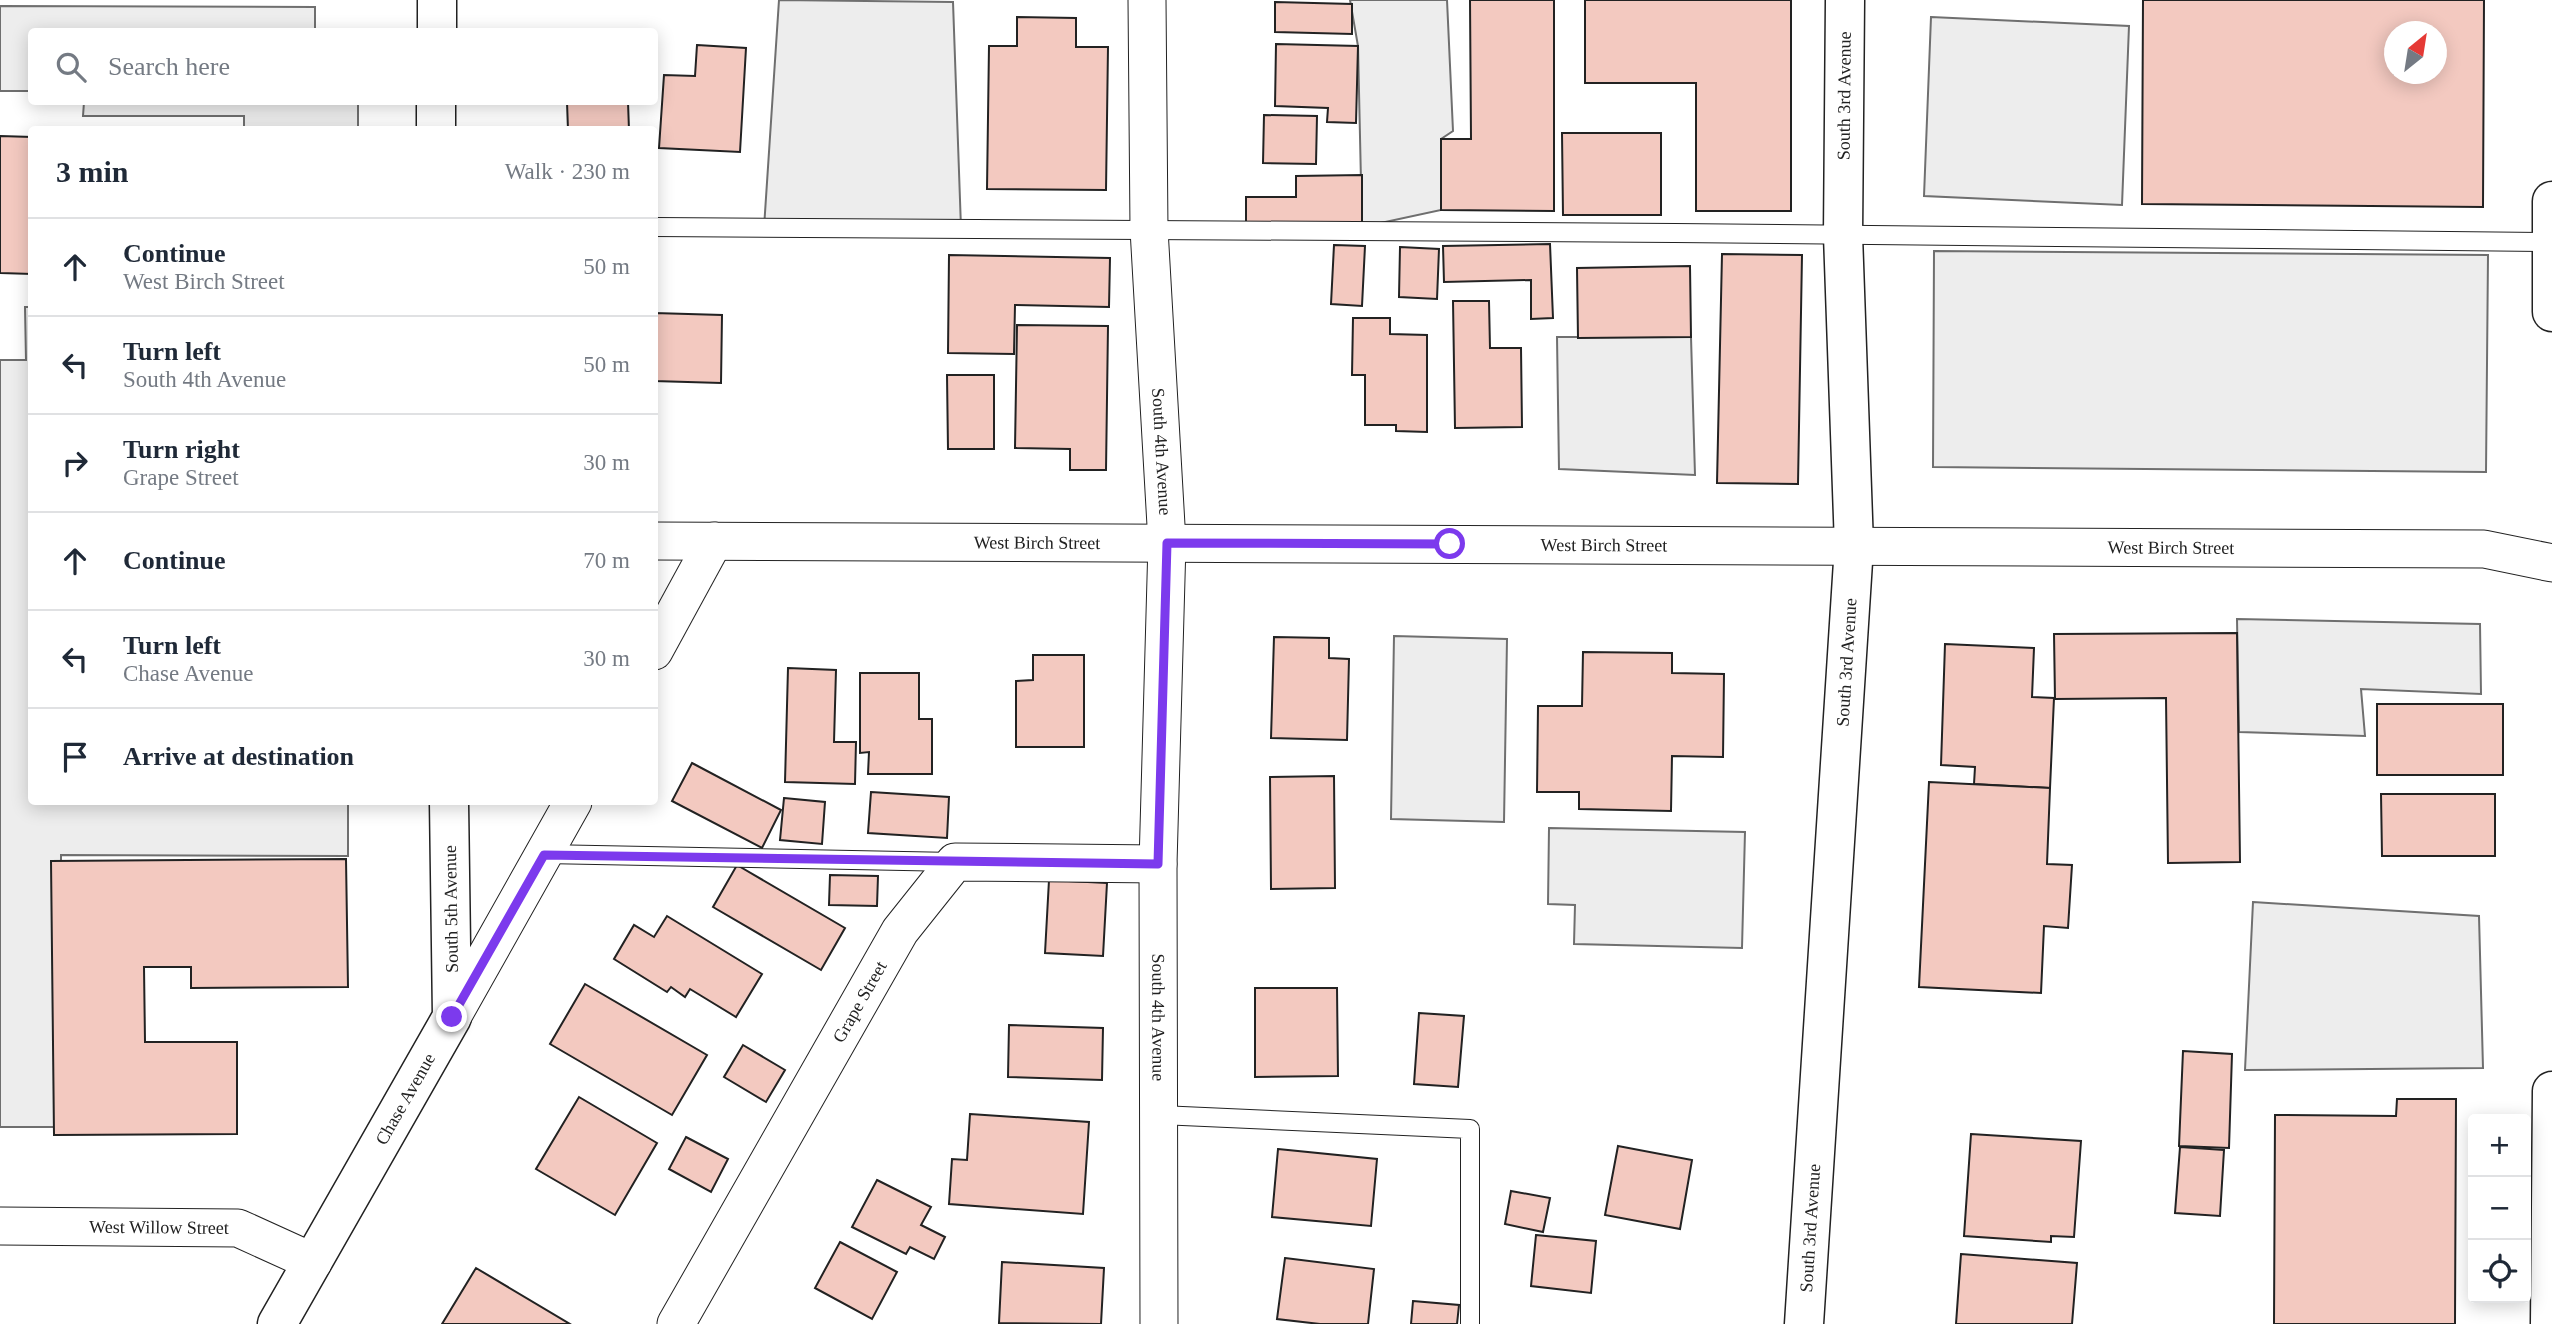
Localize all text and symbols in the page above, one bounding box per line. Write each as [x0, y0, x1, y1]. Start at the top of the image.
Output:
north arrow [2384, 21, 2447, 84]
search box [28, 28, 658, 105]
street label: South 3rd Avenue [1834, 31, 1855, 160]
icon: search [52, 48, 90, 86]
text: Search here [108, 52, 230, 81]
text: 3 min [56, 155, 129, 188]
text: Walk · 230 m [505, 159, 630, 184]
text: Continue [123, 239, 226, 268]
icon: ahead [56, 248, 94, 286]
text: 50 m [583, 254, 630, 279]
text: West Birch Street [123, 269, 285, 294]
text: Turn left [123, 337, 221, 366]
icon: left [56, 346, 94, 384]
text: 50 m [583, 352, 630, 377]
text: South 4th Avenue [123, 367, 286, 392]
street label: South 4th Avenue [1148, 387, 1175, 516]
text: Turn right [123, 435, 240, 464]
icon: right [56, 444, 94, 482]
text: 30 m [583, 450, 630, 475]
text: Grape Street [123, 465, 239, 490]
route start [1434, 528, 1465, 559]
street label: West Birch Street [974, 532, 1100, 553]
street label: West Birch Street [1541, 535, 1667, 555]
street label: West Birch Street [2108, 537, 2234, 558]
icon: ahead [56, 542, 94, 580]
text: Continue [123, 546, 226, 575]
text: 70 m [583, 548, 630, 573]
street label: South 3rd Avenue [1832, 597, 1861, 727]
text: Turn left [123, 631, 221, 660]
icon: left [56, 640, 94, 678]
text: 30 m [583, 646, 630, 671]
text: Chase Avenue [123, 661, 254, 686]
icon: arrive [56, 738, 94, 776]
text: Arrive at destination [123, 742, 354, 771]
street label: South 5th Avenue [440, 845, 462, 973]
street label: South 4th Avenue [1148, 953, 1168, 1081]
street label: Grape Street [829, 957, 891, 1046]
route end [436, 1001, 467, 1032]
street label: Chase Avenue [371, 1050, 439, 1148]
map controls [2468, 1114, 2531, 1303]
button: + [2468, 1114, 2531, 1177]
street label: South 3rd Avenue [1796, 1163, 1824, 1293]
button: − [2468, 1177, 2531, 1240]
street label: West Willow Street [89, 1217, 229, 1238]
button: locate [2468, 1240, 2531, 1303]

